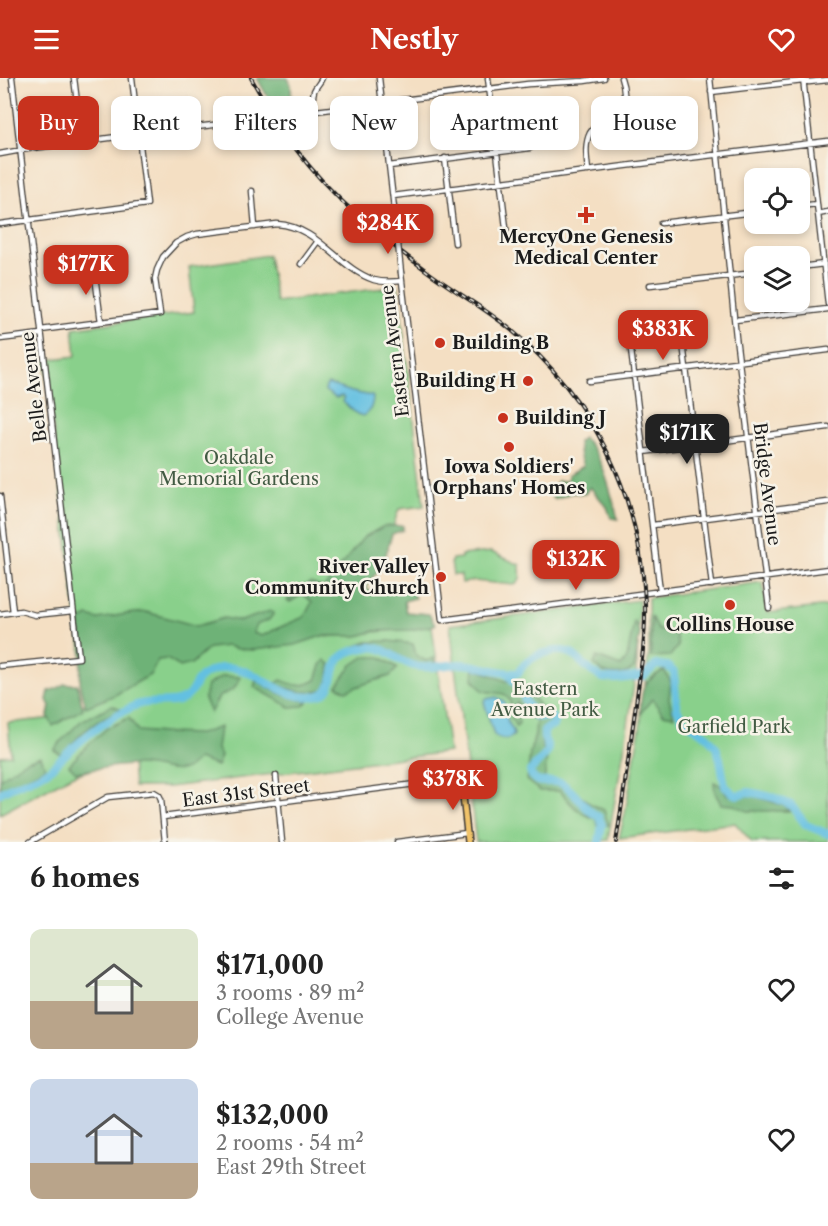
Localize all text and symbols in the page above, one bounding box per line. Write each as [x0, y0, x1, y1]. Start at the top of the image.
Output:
icon: menu [30, 23, 63, 56]
text: Nestly [370, 23, 458, 56]
icon: heart [765, 23, 798, 56]
chip: Buy [18, 96, 99, 150]
chip: Rent [111, 96, 201, 150]
chip: Filters [213, 96, 318, 150]
chip: New [330, 96, 418, 150]
chip: Apartment [430, 96, 579, 150]
chip: House [591, 96, 698, 150]
map controls [744, 168, 810, 312]
button: locate [744, 168, 810, 234]
pin: $284K [346, 204, 430, 255]
marker: MercyOne Genesis Medical Center [577, 206, 595, 224]
text: $284K [356, 211, 420, 235]
place label: MercyOne Genesis Medical Center [499, 226, 673, 269]
pin: $177K [44, 245, 128, 296]
button: layers [744, 246, 810, 312]
text: $177K [57, 252, 115, 276]
street label: Eastern Avenue [376, 284, 414, 418]
pin: $383K [621, 310, 705, 361]
text: $383K [632, 317, 694, 341]
street label: Belle Avenue [16, 330, 52, 444]
place label: Building B [452, 332, 549, 354]
marker: Building B [433, 336, 447, 350]
place label: Building H [416, 370, 516, 392]
marker: Building H [521, 374, 535, 388]
place label: Building J [515, 407, 606, 429]
marker: Building J [496, 411, 510, 425]
pin: $171K [645, 414, 729, 465]
text: $171K [659, 421, 715, 445]
street label: Bridge Avenue [749, 421, 785, 547]
marker: Iowa Soldiers' Orphans' Homes [502, 440, 516, 454]
park label: Oakdale Memorial Gardens [159, 447, 319, 490]
place label: Iowa Soldiers' Orphans' Homes [433, 456, 585, 499]
pin: $132K [534, 540, 618, 591]
text: $132K [546, 547, 606, 571]
place label: River Valley Community Church [245, 556, 430, 599]
marker: River Valley Community Church [434, 570, 448, 584]
marker: Collins House [723, 598, 737, 612]
place label: Collins House [666, 614, 795, 636]
park label: Eastern Avenue Park [490, 678, 601, 721]
park label: Garfield Park [677, 716, 792, 738]
pin: $378K [411, 760, 495, 811]
text: $378K [422, 767, 484, 791]
street label: East 31st Street [181, 774, 312, 812]
text: 6 homes [30, 862, 140, 894]
icon: filters [765, 862, 798, 895]
text: $171,000 [216, 949, 324, 981]
icon: home [78, 953, 150, 1025]
icon: heart [765, 973, 798, 1006]
text: 3 rooms · 89 m² [216, 981, 364, 1005]
text: College Avenue [216, 1005, 364, 1029]
text: $132,000 [216, 1099, 329, 1131]
icon: home [78, 1103, 150, 1175]
icon: heart [765, 1123, 798, 1156]
text: 2 rooms · 54 m² [216, 1131, 364, 1155]
text: East 29th Street [216, 1155, 366, 1179]

